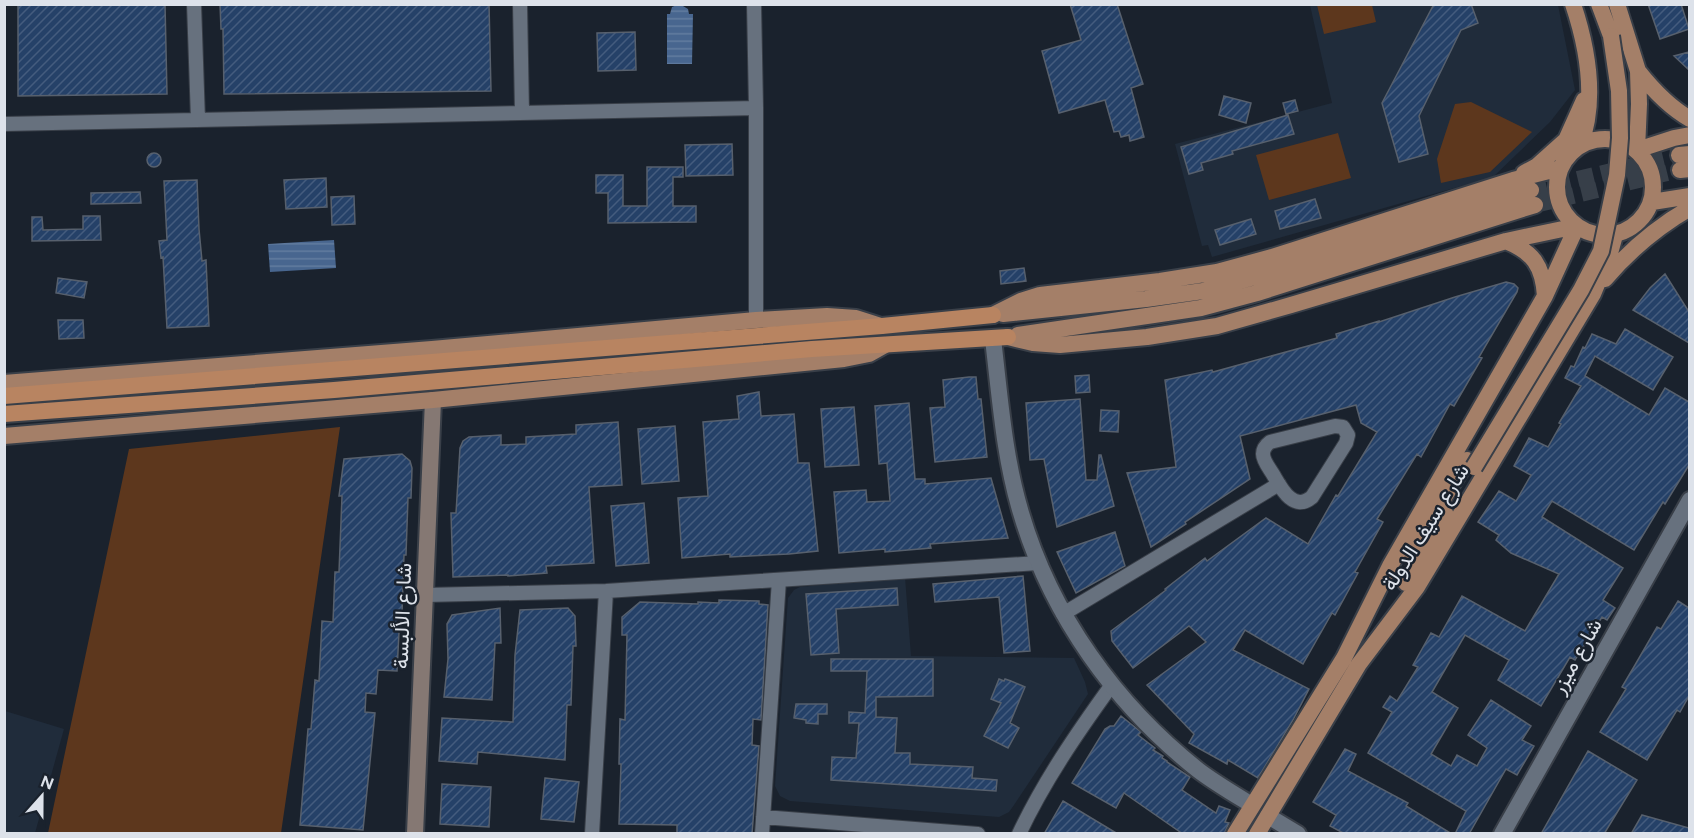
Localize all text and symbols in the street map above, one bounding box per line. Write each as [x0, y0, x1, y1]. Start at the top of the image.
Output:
street label: شارع سيف الدولة [1376, 459, 1476, 596]
street label: شارع الألبسة [388, 563, 418, 670]
street label: شارع ميزر [1545, 614, 1609, 700]
north arrow [12, 766, 72, 826]
text: N [38, 771, 56, 794]

